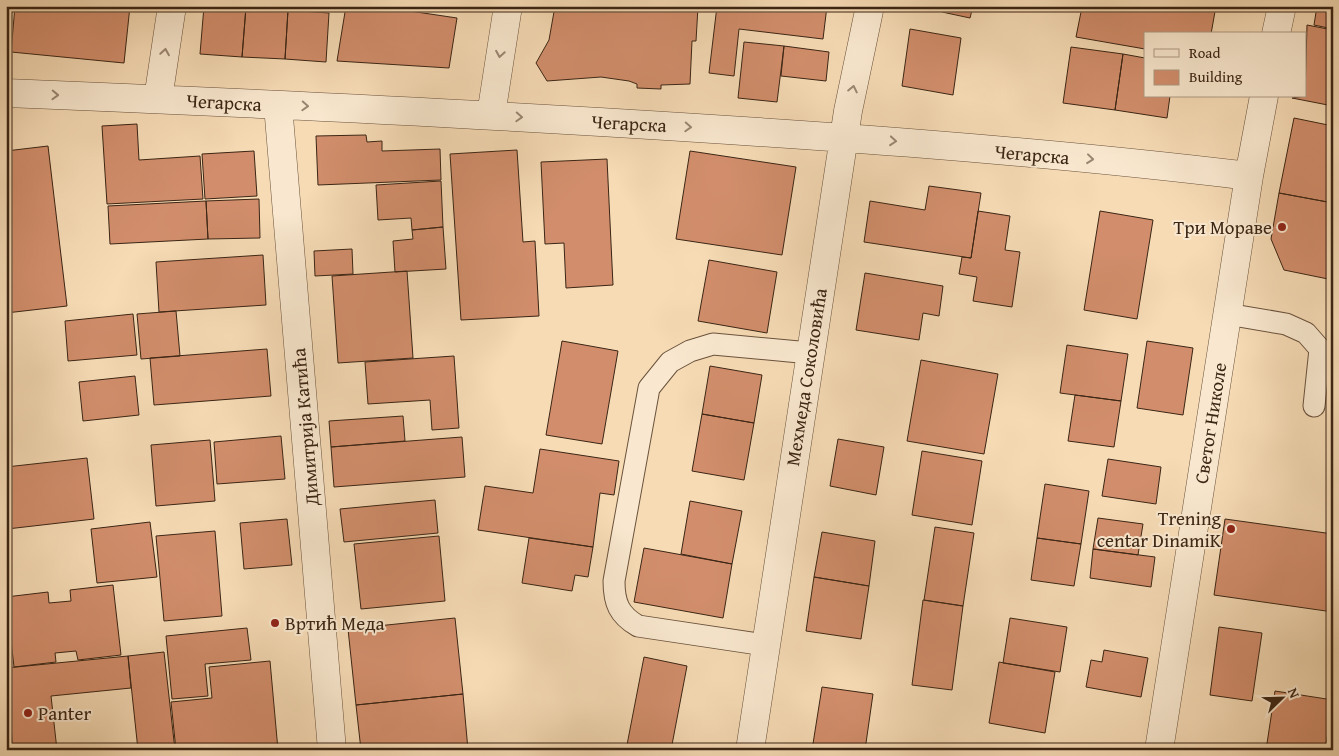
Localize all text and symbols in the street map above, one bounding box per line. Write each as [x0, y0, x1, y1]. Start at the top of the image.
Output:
legend [1144, 32, 1306, 98]
text: Road [1189, 42, 1220, 63]
one-way arrow [159, 48, 169, 57]
one-way arrow [495, 51, 506, 59]
text: Building [1189, 66, 1243, 87]
one-way arrow [847, 84, 858, 93]
street label: Чегарска [186, 86, 262, 118]
one-way arrow [52, 90, 59, 100]
one-way arrow [301, 101, 309, 112]
street label: Чегарска [591, 107, 667, 139]
one-way arrow [516, 112, 524, 123]
one-way arrow [685, 121, 693, 132]
one-way arrow [889, 135, 897, 146]
street label: Чегарска [993, 137, 1071, 171]
one-way arrow [1086, 153, 1094, 164]
place label: Три Мораве [1174, 213, 1272, 241]
marker: Три Мораве [1276, 221, 1288, 233]
street label: Мехмеда Соколовића [778, 286, 834, 468]
street label: Димитрија Катића [284, 347, 326, 508]
street label: Светог Николе [1187, 360, 1233, 486]
place label: Trening centar DinamiK [1097, 504, 1222, 554]
marker: Trening centar DinamiK [1225, 523, 1237, 535]
place label: Вртић Меда [285, 609, 385, 637]
marker: Вртић Меда [269, 617, 281, 629]
north arrow [1256, 674, 1306, 724]
text: N [1283, 685, 1305, 702]
place label: Panter [38, 699, 91, 727]
marker: Panter [22, 707, 34, 719]

